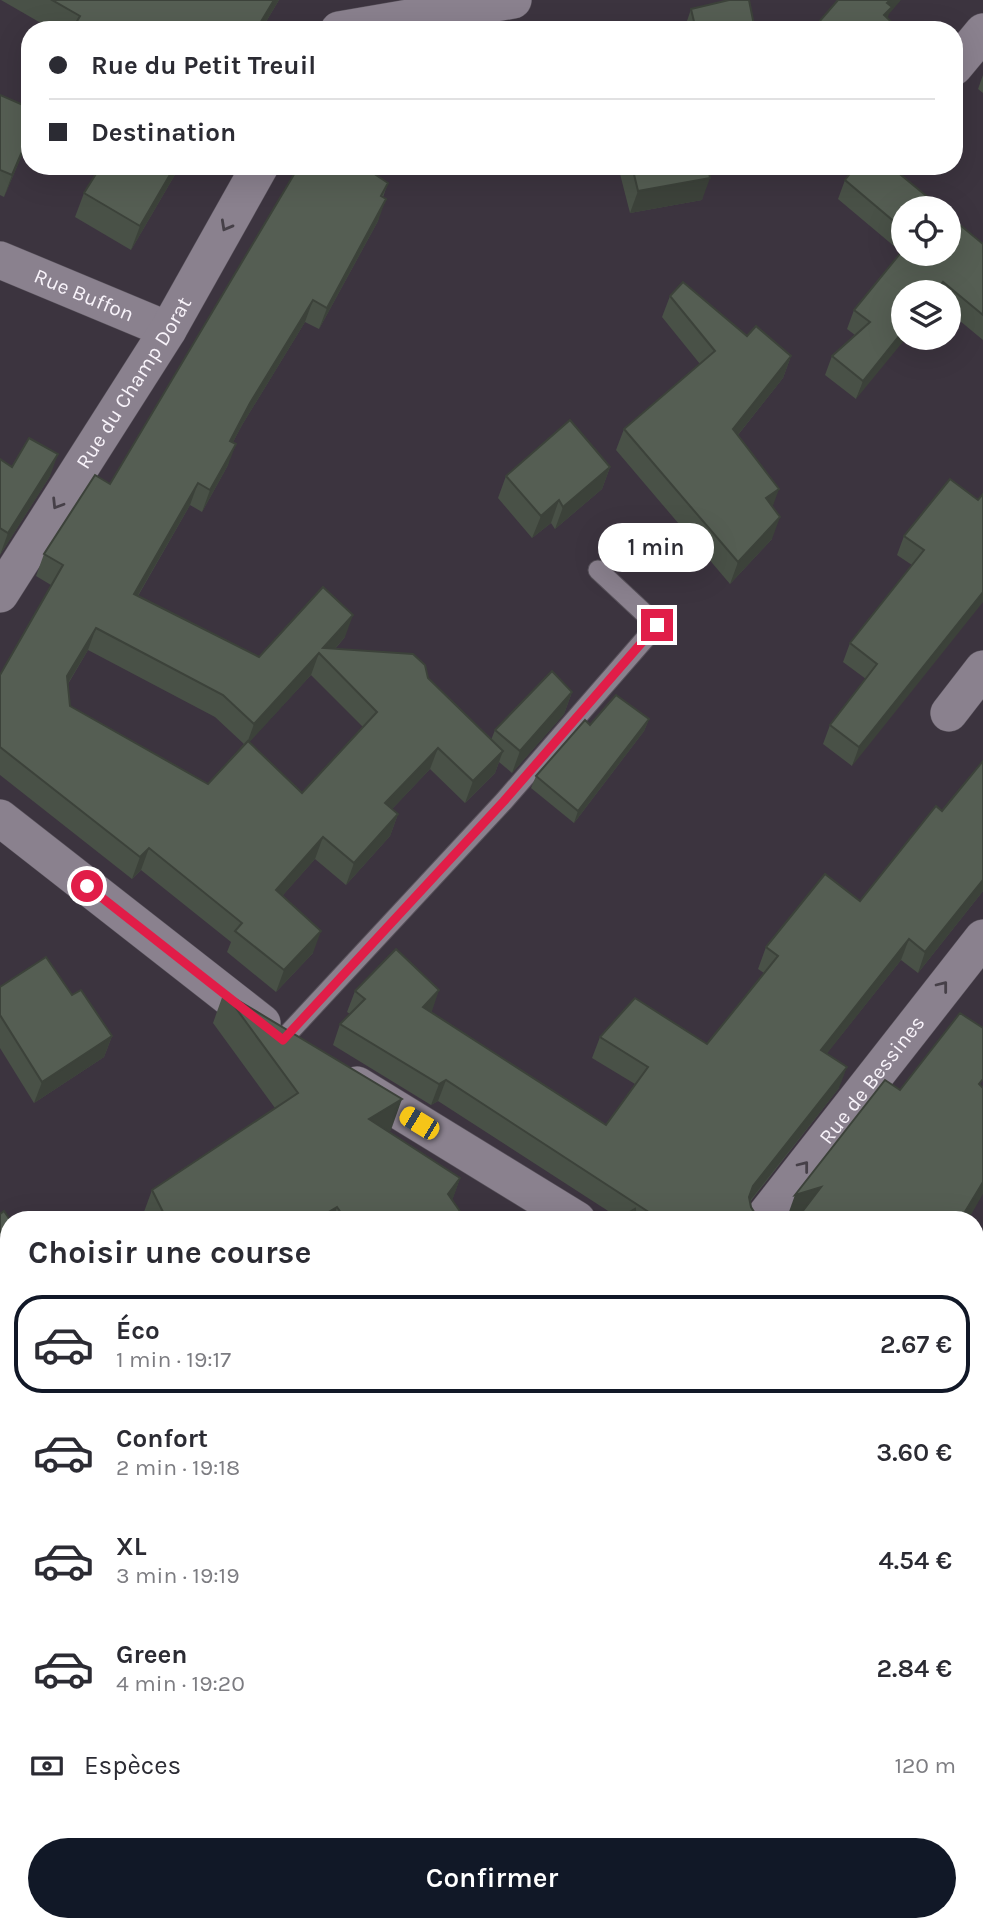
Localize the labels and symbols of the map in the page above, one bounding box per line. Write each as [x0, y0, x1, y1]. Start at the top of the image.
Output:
one-way arrow [221, 218, 234, 231]
street label: Rue Buffon [31, 264, 137, 326]
street label: Rue du Champ Dorat [71, 293, 196, 473]
one-way arrow [53, 496, 66, 509]
callout: 1 min [599, 524, 715, 572]
route end [641, 609, 673, 641]
route start [71, 870, 103, 902]
one-way arrow [935, 982, 948, 994]
street label: Rue de Bessines [814, 1011, 929, 1149]
car [396, 1103, 443, 1143]
one-way arrow [795, 1161, 808, 1174]

